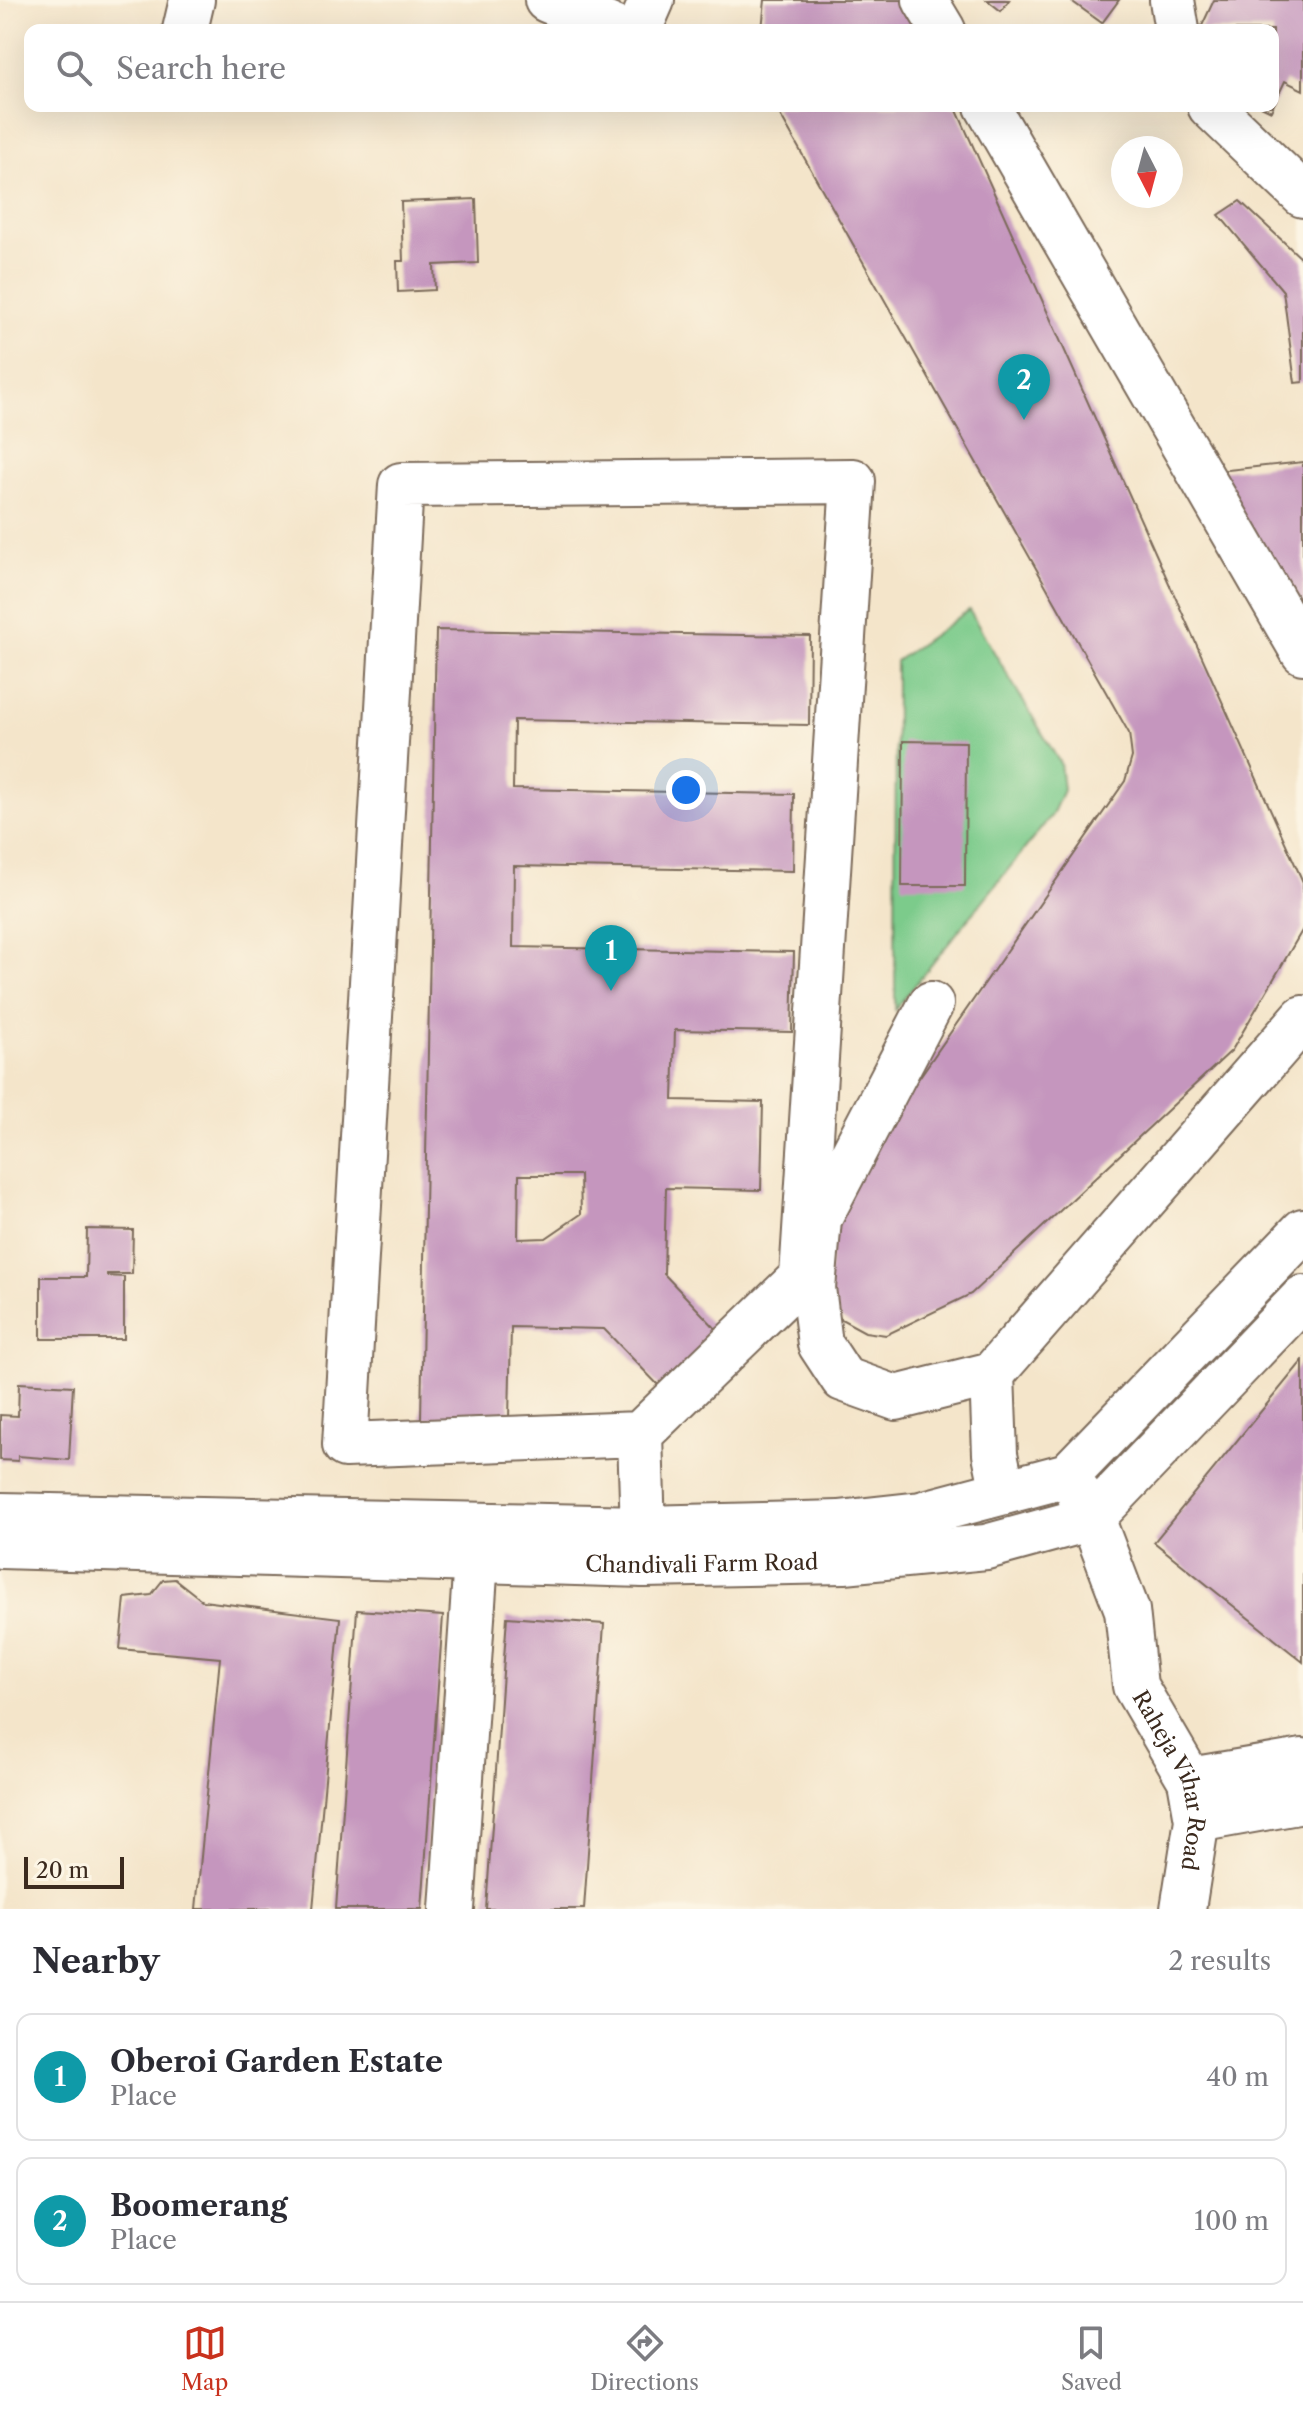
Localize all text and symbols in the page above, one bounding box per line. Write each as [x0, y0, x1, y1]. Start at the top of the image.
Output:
search box [24, 24, 1279, 112]
icon: search [52, 46, 96, 90]
text: Search here [116, 50, 286, 87]
north arrow [1111, 136, 1183, 208]
pin: 2 [998, 354, 1050, 420]
your location [666, 770, 706, 810]
pin: 1 [585, 925, 637, 991]
street label: Chandivali Farm Road [585, 1549, 819, 1579]
street label: Raheja Vihar Road [1126, 1686, 1210, 1873]
scale bar [24, 1853, 124, 1889]
text: 20 m [36, 1857, 89, 1884]
text: Nearby [32, 1940, 160, 1982]
text: 2 results [1168, 1945, 1271, 1977]
text: Oberoi Garden Estate [110, 2043, 443, 2080]
text: 1 [54, 2061, 66, 2093]
text: 40 m [1206, 2061, 1269, 2093]
text: Place [110, 2080, 177, 2112]
text: Boomerang [110, 2187, 288, 2224]
text: 2 [52, 2205, 68, 2237]
text: 100 m [1194, 2205, 1269, 2237]
text: Place [110, 2224, 177, 2256]
tab: Map [181, 2321, 228, 2396]
tab: Directions [590, 2321, 699, 2396]
tab: Saved [1061, 2321, 1122, 2396]

